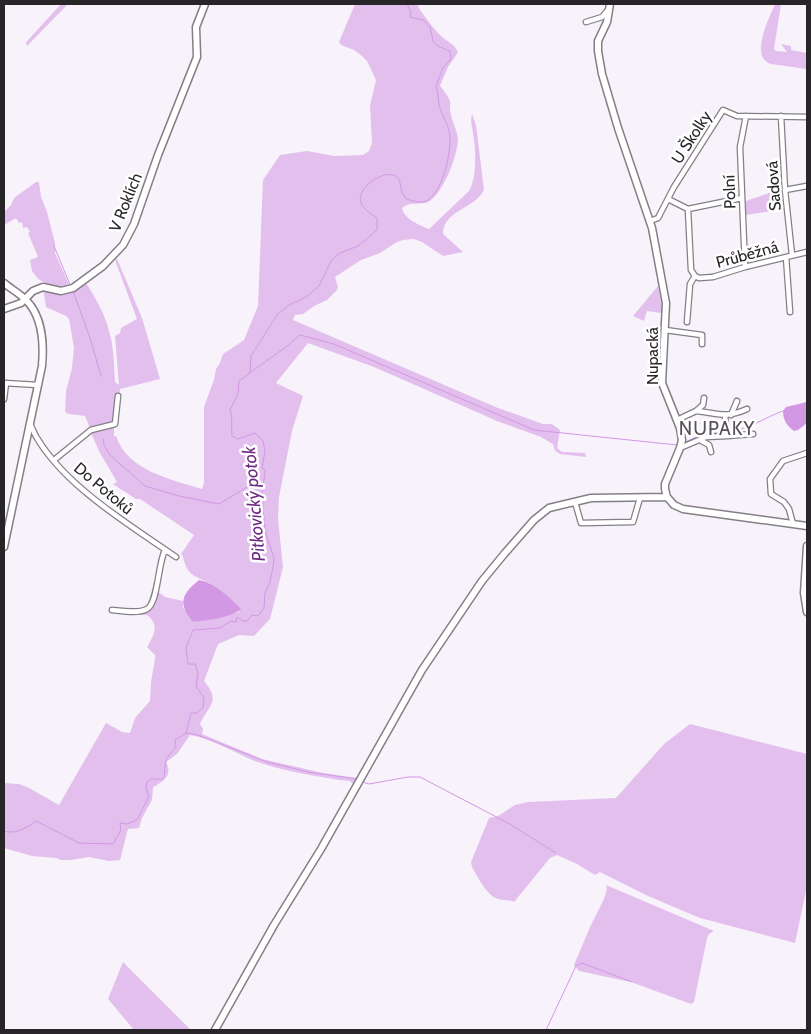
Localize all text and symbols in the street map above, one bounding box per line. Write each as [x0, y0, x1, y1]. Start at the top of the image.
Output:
street label: U Školky [667, 107, 715, 167]
street label: Sadová [762, 160, 785, 212]
street label: V Roklích [105, 170, 146, 234]
street label: Polní [719, 174, 740, 209]
street label: Průběžná [714, 237, 781, 272]
street label: Nupacká [643, 327, 662, 385]
district label: NUPAKY [679, 417, 755, 440]
water label: Pitkovický potok [238, 444, 270, 562]
street label: Do Potoků [70, 458, 137, 519]

